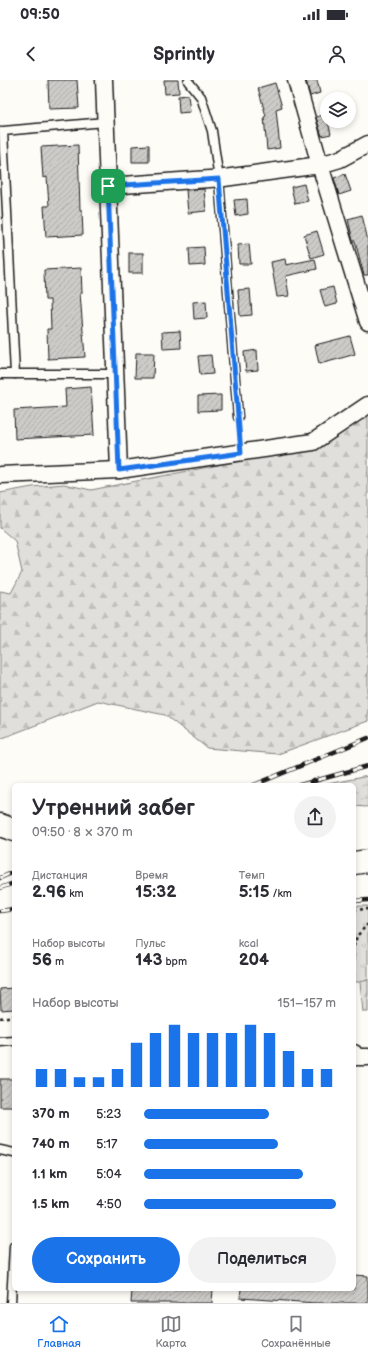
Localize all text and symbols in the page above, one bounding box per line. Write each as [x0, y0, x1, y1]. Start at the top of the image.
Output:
text: 09:50 [20, 5, 60, 24]
icon: back [20, 43, 42, 65]
icon: person [326, 43, 348, 65]
text: Sprintly [153, 44, 215, 65]
map controls [320, 92, 356, 128]
button: layers [320, 92, 356, 128]
pin [91, 169, 125, 203]
icon: arrive [97, 175, 119, 197]
text: Утренний забег [32, 795, 195, 822]
button: share [294, 796, 336, 838]
text: 09:50 · 8 × 370 m [32, 824, 133, 840]
text: Дистанция [32, 869, 88, 882]
text: Время [135, 869, 168, 882]
text: Темп [239, 869, 265, 882]
text: 2.96 [32, 882, 66, 902]
text: 15:32 [135, 882, 177, 902]
text: 5:15 [239, 882, 270, 902]
text: km [66, 887, 84, 900]
text: /km [270, 887, 292, 900]
text: Набор высоты [32, 937, 105, 950]
text: Пульс [135, 937, 166, 950]
text: kcal [239, 937, 258, 950]
text: 56 [32, 950, 52, 970]
text: 143 [135, 950, 162, 970]
text: 204 [239, 950, 269, 970]
text: m [52, 955, 64, 968]
text: bpm [162, 955, 187, 968]
text: Набор высоты [32, 995, 119, 1011]
text: 151–157 m [278, 995, 336, 1011]
text: 370 m [32, 1106, 69, 1122]
text: 5:23 [96, 1106, 121, 1122]
text: 740 m [32, 1136, 70, 1152]
text: 5:17 [96, 1136, 118, 1152]
text: 1.1 km [32, 1166, 67, 1182]
text: 5:04 [96, 1166, 122, 1182]
text: 1.5 km [32, 1196, 69, 1212]
text: 4:50 [96, 1196, 122, 1212]
button: Сохранить [32, 1237, 180, 1283]
button: Поделиться [188, 1237, 336, 1283]
tab: Главная [37, 1313, 81, 1350]
tab: Карта [155, 1313, 186, 1350]
tab: Сохранённые [261, 1313, 331, 1350]

